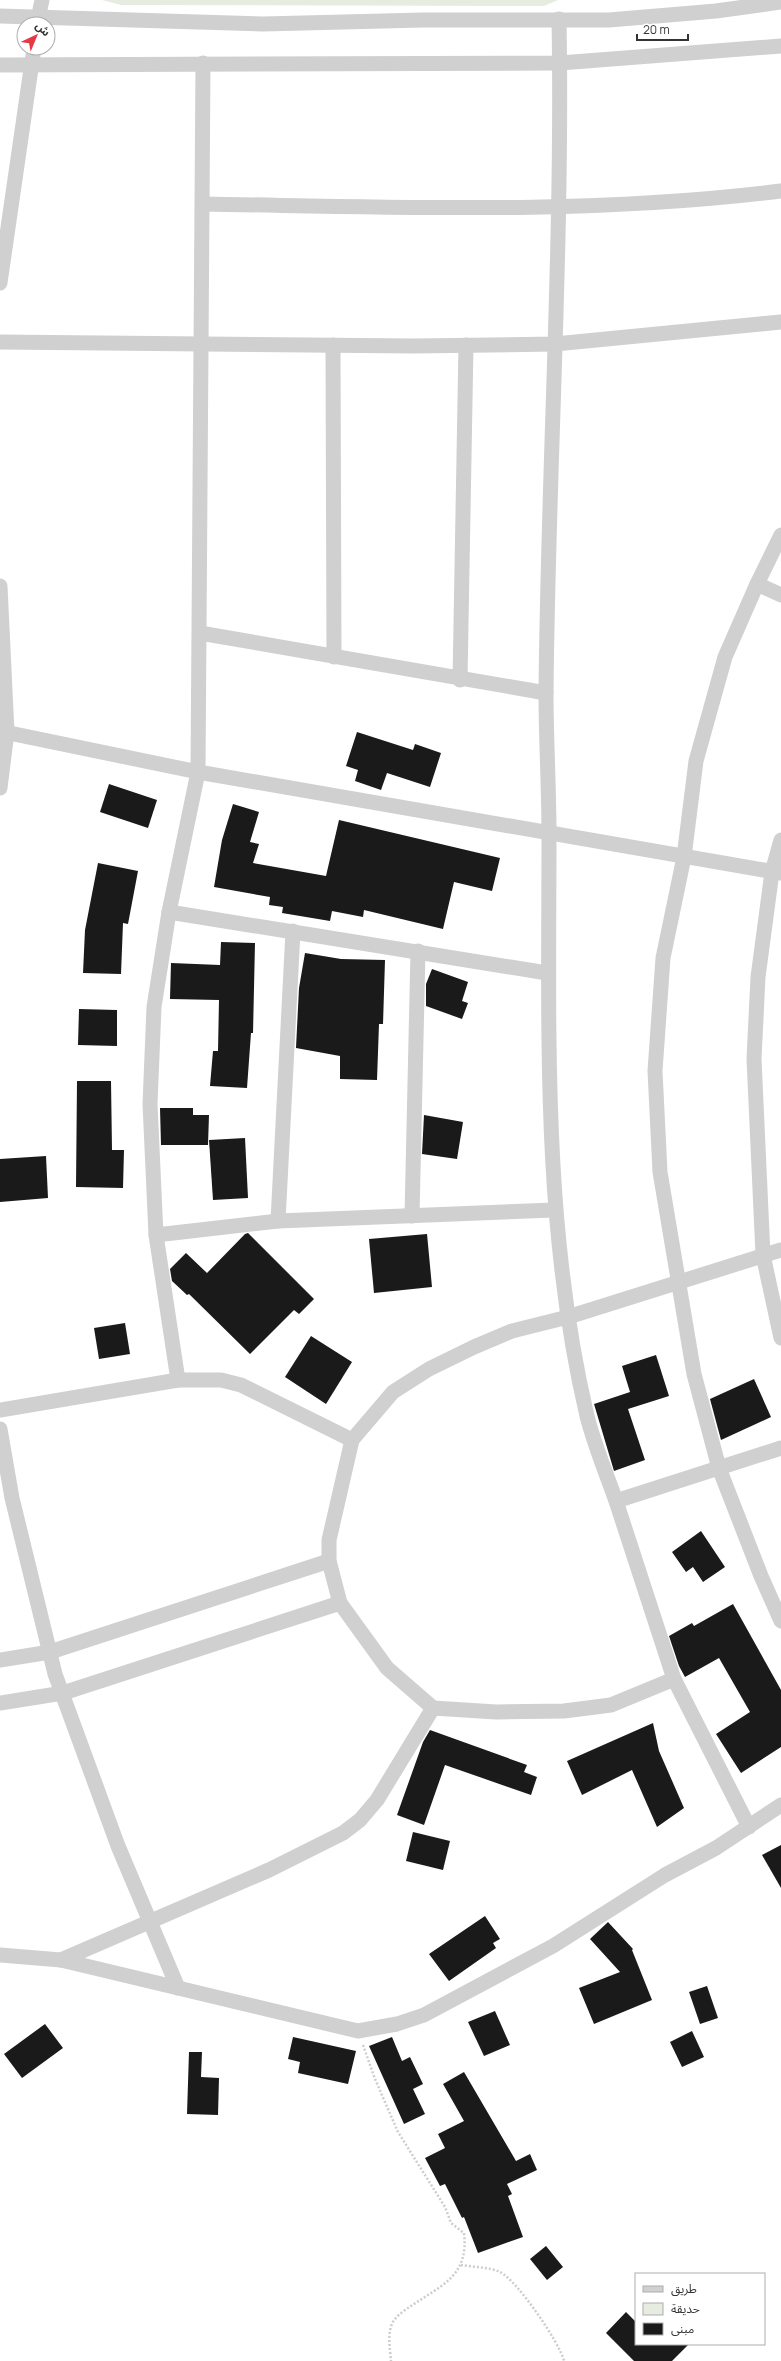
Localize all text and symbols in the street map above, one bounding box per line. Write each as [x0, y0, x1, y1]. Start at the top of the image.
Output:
north arrow [16, 16, 56, 56]
scale bar [637, 16, 688, 42]
text: ش [33, 18, 54, 39]
text: 20 m [643, 21, 670, 38]
legend [635, 2273, 765, 2345]
text: طريق [671, 2280, 697, 2297]
text: حديقة [671, 2300, 700, 2317]
text: مبنى [671, 2320, 694, 2337]

